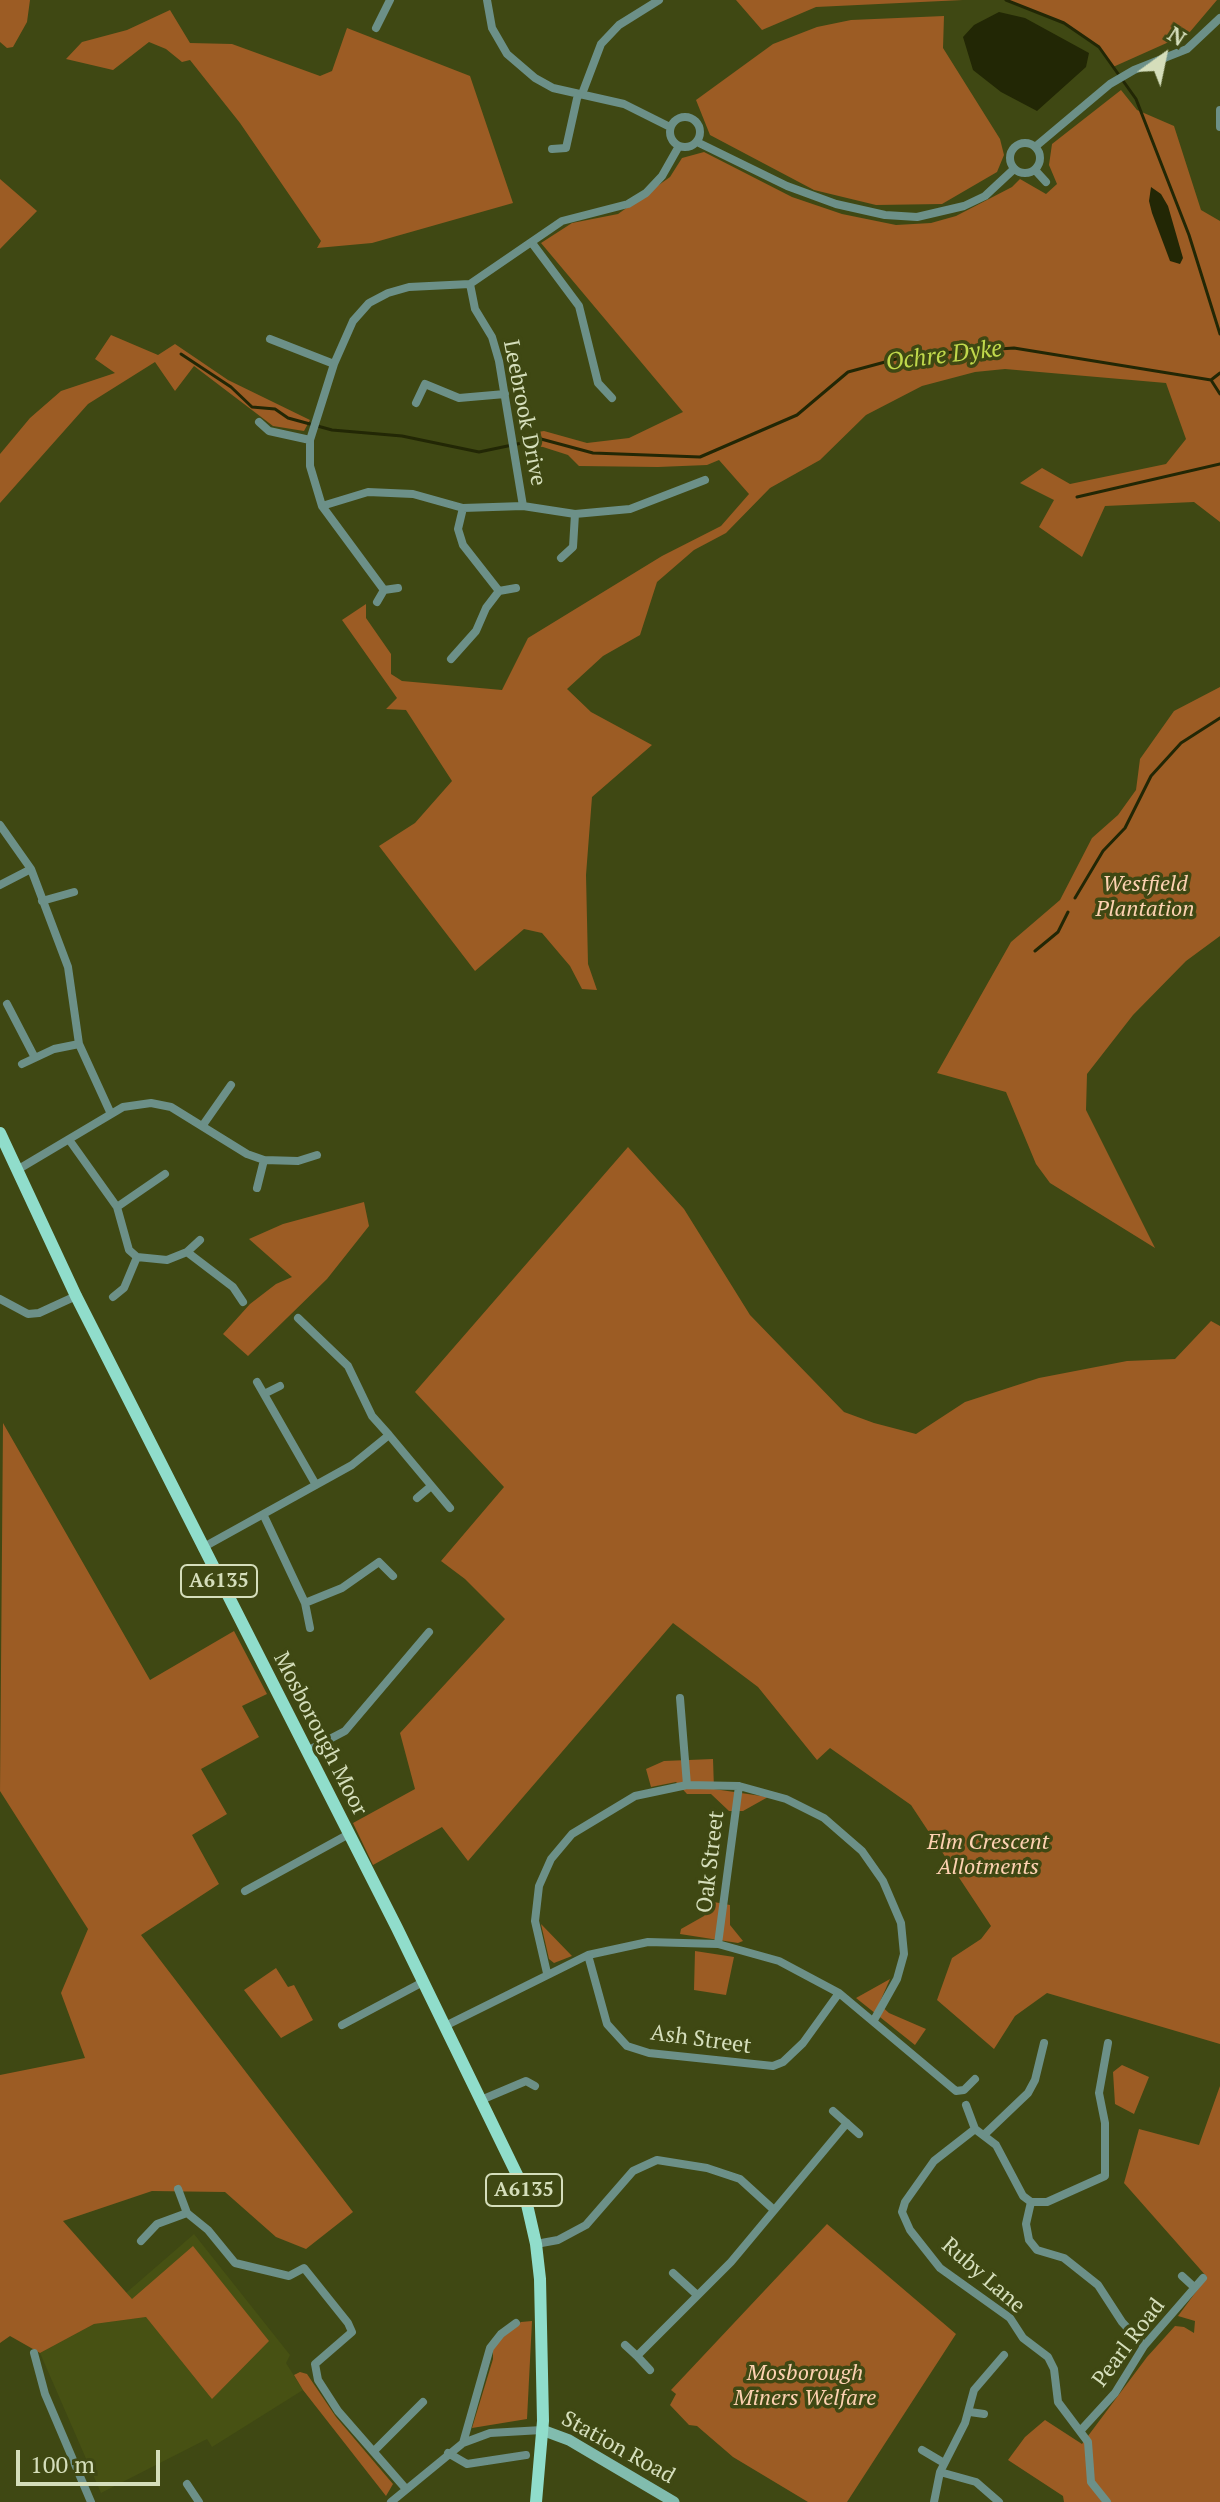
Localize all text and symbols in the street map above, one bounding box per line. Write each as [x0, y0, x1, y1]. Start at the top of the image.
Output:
north arrow [1124, 16, 1204, 96]
text: N [1162, 19, 1192, 52]
water label: Ochre Dyke [884, 335, 1004, 377]
street label: Leebrook Drive [497, 338, 551, 488]
park label: Westfield Plantation [1096, 872, 1194, 924]
road number: A6135 [181, 1565, 257, 1597]
street label: Mosborough Moor [267, 1648, 373, 1820]
street label: Oak Street [692, 1809, 730, 1915]
park label: Elm Crescent Allotments [927, 1830, 1049, 1882]
street label: Ash Street [649, 2020, 753, 2060]
road number: A6135 [486, 2174, 562, 2206]
street label: Ruby Lane [936, 2233, 1030, 2319]
street label: Pearl Road [1087, 2293, 1171, 2393]
park label: Mosborough Miners Welfare [734, 2361, 876, 2412]
street label: Station Road [557, 2406, 679, 2490]
scale bar [20, 2434, 164, 2484]
text: 100 m [30, 2448, 95, 2480]

